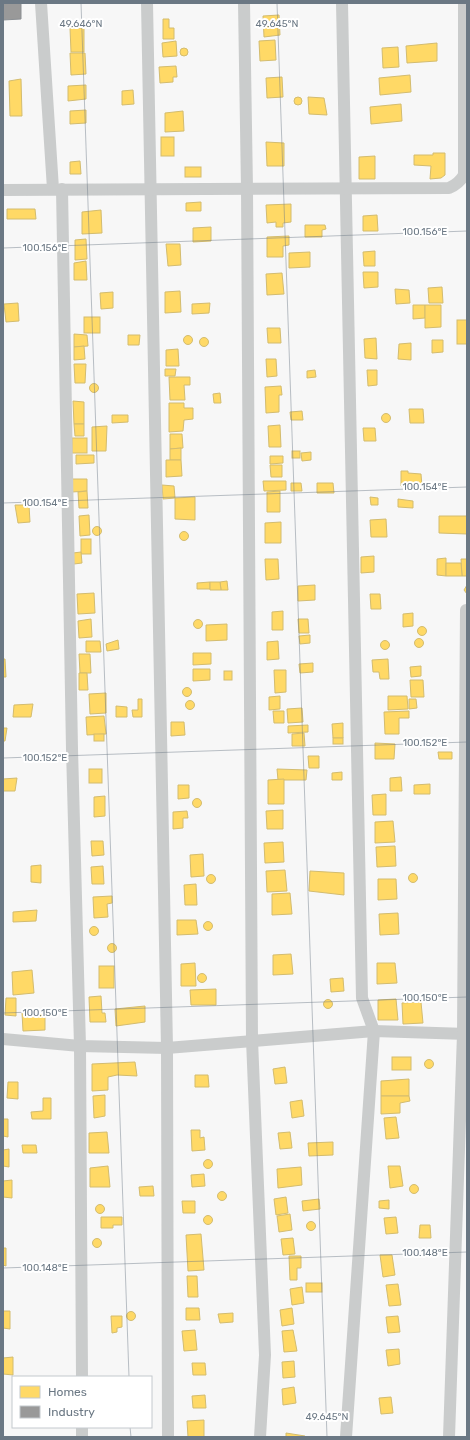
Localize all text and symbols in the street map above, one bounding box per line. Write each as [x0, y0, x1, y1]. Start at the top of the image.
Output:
text: 49.646°N [60, 18, 103, 30]
text: 49.645°N [256, 18, 298, 30]
text: 100.156°E [403, 226, 447, 238]
text: 100.156°E [23, 242, 67, 254]
text: 100.154°E [402, 481, 448, 493]
text: 100.154°E [22, 497, 68, 509]
text: 100.152°E [403, 737, 447, 749]
text: 100.152°E [23, 752, 67, 764]
text: 100.150°E [402, 992, 448, 1004]
text: 100.150°E [22, 1007, 68, 1019]
text: 100.148°E [402, 1247, 448, 1259]
text: 100.148°E [22, 1262, 68, 1274]
legend [12, 1376, 152, 1428]
text: Homes [48, 1385, 87, 1399]
text: Industry [48, 1405, 95, 1419]
text: 49.645°N [306, 1411, 348, 1423]

